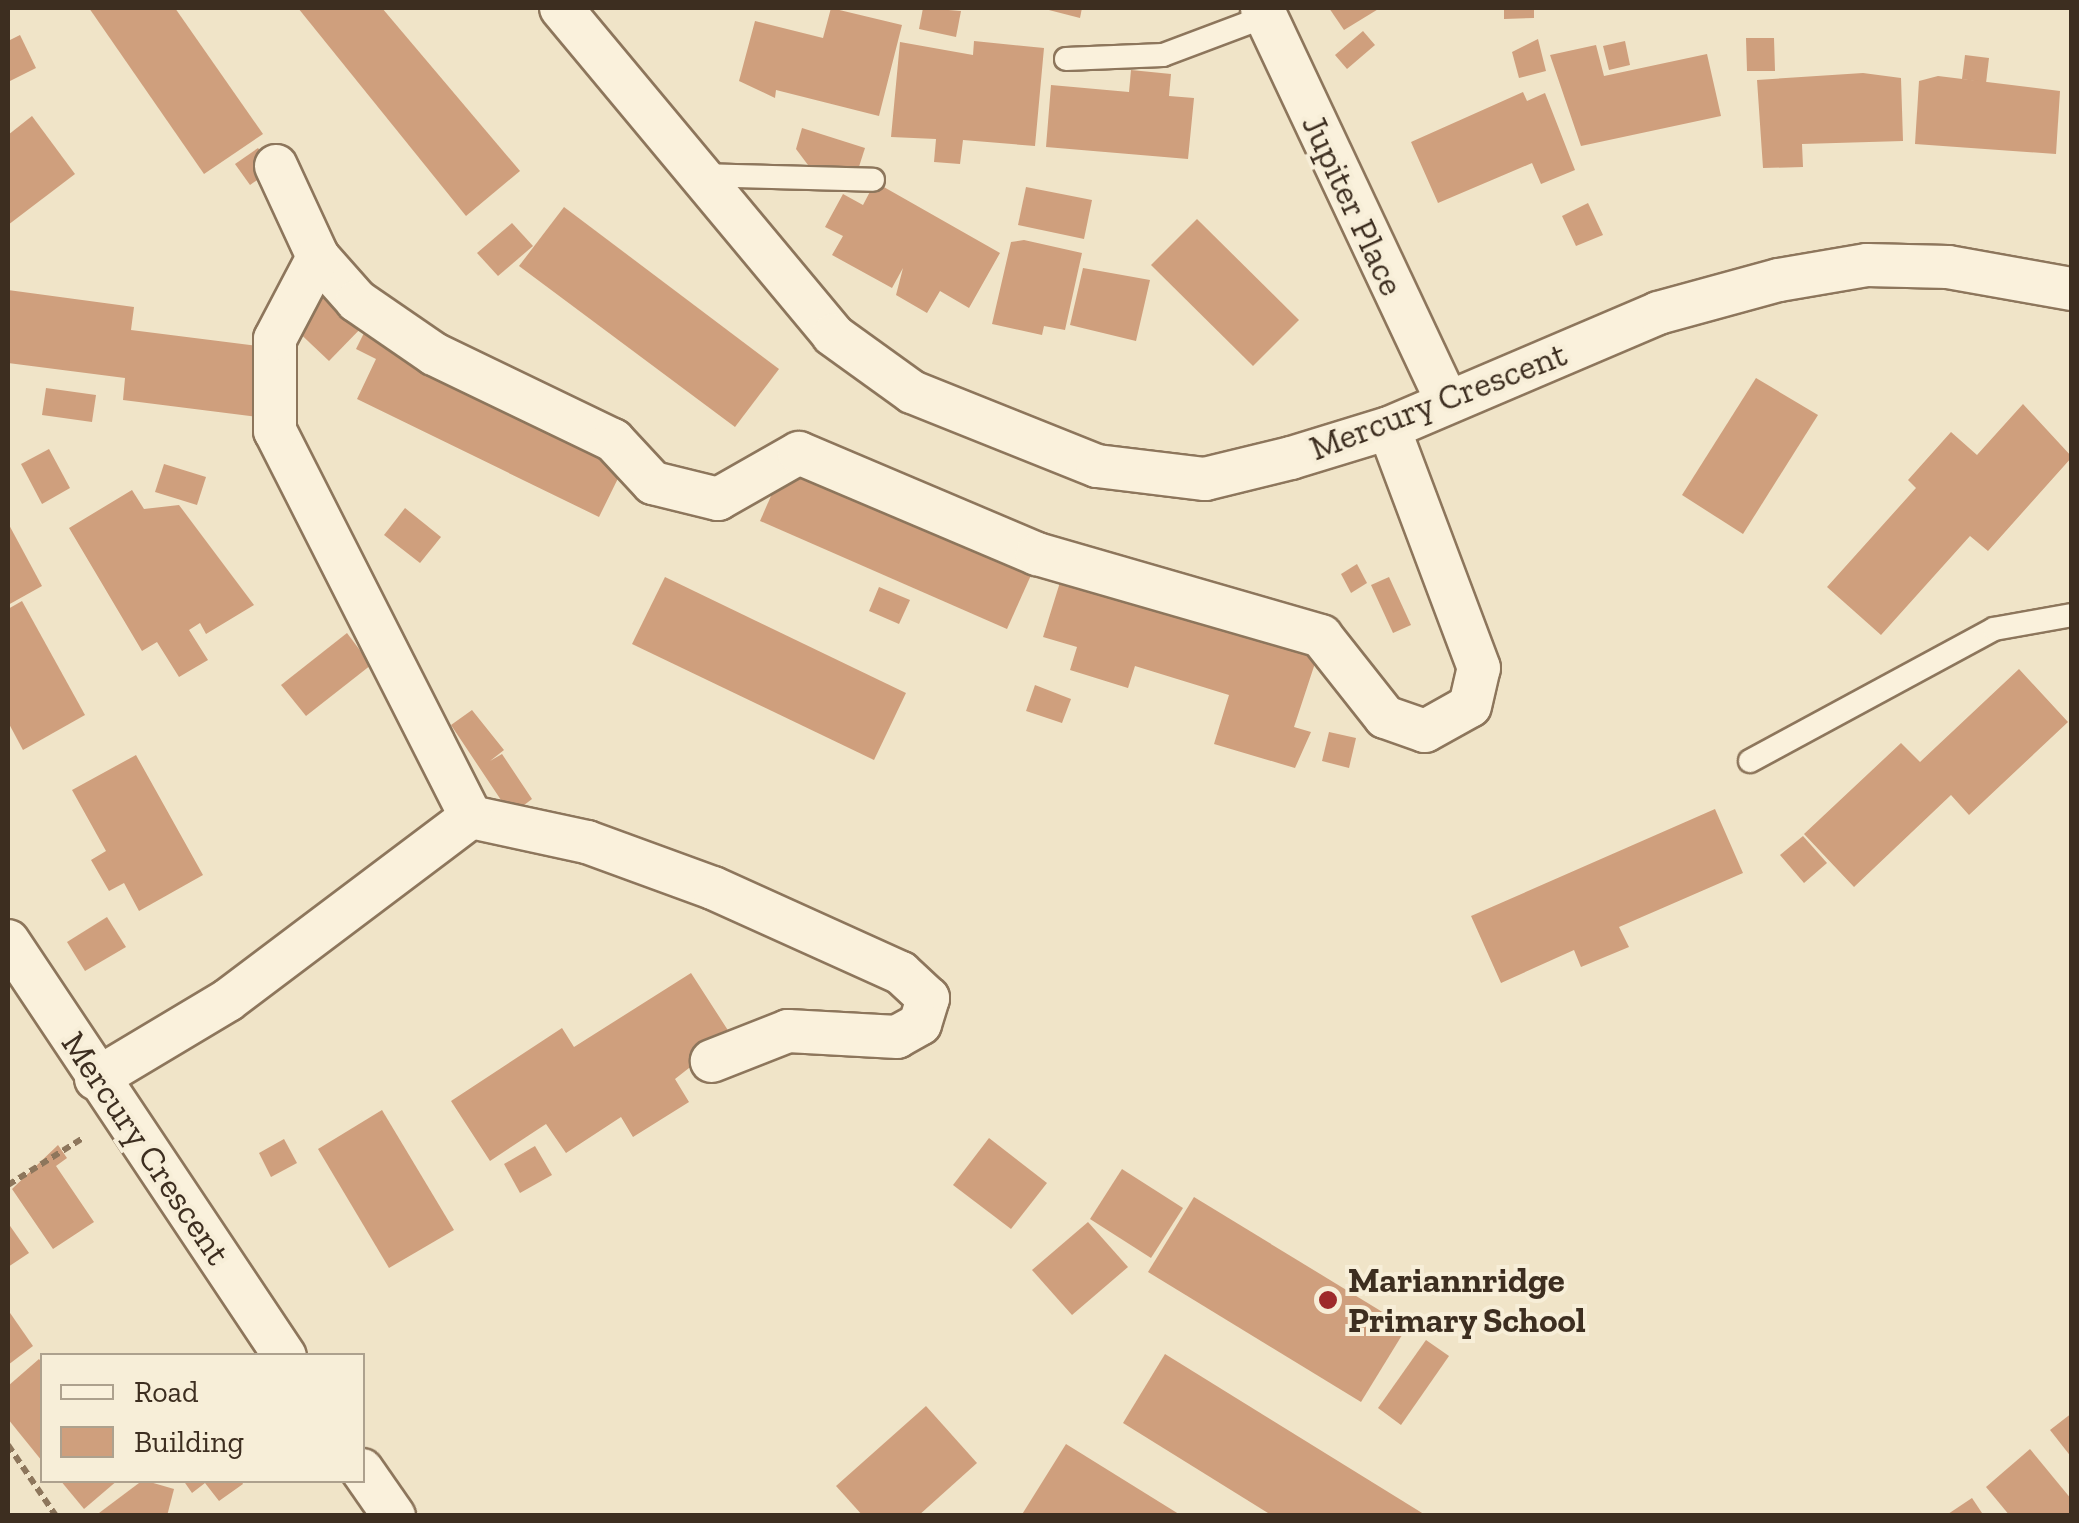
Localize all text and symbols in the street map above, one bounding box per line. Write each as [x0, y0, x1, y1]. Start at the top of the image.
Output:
street label: Jupiter Place [1293, 108, 1413, 302]
street label: Mercury Crescent [1303, 333, 1573, 469]
street label: Mercury Crescent [52, 1023, 240, 1273]
place label: Mariannridge Primary School [1348, 1259, 1587, 1341]
marker: Mariannridge Primary School [1317, 1289, 1339, 1311]
legend [40, 1353, 365, 1483]
text: Road [134, 1374, 199, 1410]
text: Building [134, 1424, 244, 1460]

